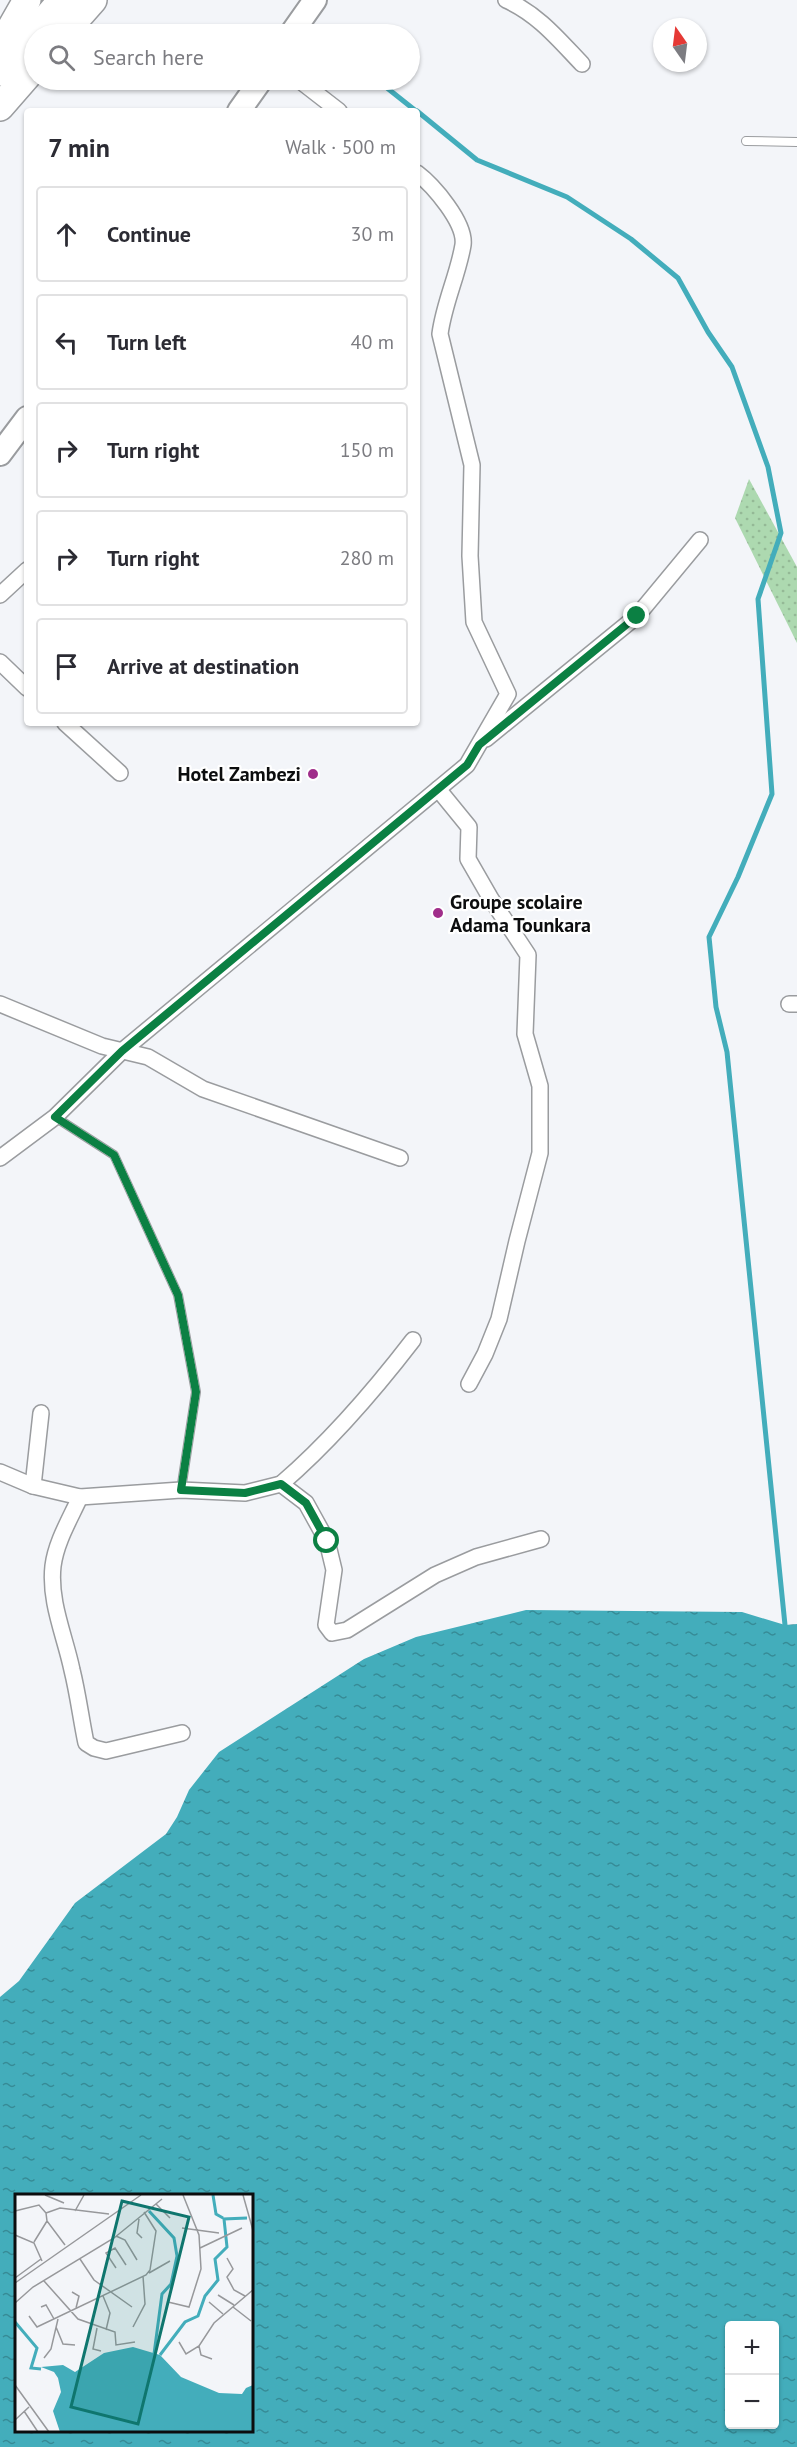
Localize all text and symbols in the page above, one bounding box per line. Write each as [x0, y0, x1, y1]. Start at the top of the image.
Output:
north arrow [653, 18, 707, 72]
search box [24, 24, 420, 90]
icon: search [45, 41, 78, 74]
text: Search here [93, 43, 204, 71]
text: 7 min [48, 131, 110, 164]
text: Walk · 500 m [285, 134, 396, 160]
icon: ahead [50, 218, 83, 251]
text: Continue [107, 220, 191, 248]
text: 30 m [351, 221, 394, 247]
icon: left [50, 326, 83, 359]
text: Turn left [107, 328, 187, 356]
text: 40 m [351, 329, 394, 355]
icon: right [50, 434, 83, 467]
text: Turn right [107, 436, 199, 464]
text: 150 m [340, 437, 394, 463]
icon: right [50, 542, 83, 575]
text: Turn right [107, 544, 199, 572]
text: 280 m [340, 545, 394, 571]
route end [623, 602, 649, 628]
icon: arrive [50, 650, 83, 683]
text: Arrive at destination [107, 652, 299, 680]
place label: Hotel Zambezi [178, 761, 301, 787]
marker: Hotel Zambezi [306, 767, 320, 781]
place label: Groupe scolaire Adama Tounkara [450, 889, 591, 938]
marker: Groupe scolaire Adama Tounkara [431, 906, 445, 920]
route start [313, 1527, 339, 1553]
inset map [15, 2194, 254, 2432]
map controls [725, 2321, 779, 2429]
button: + [725, 2321, 779, 2375]
button: − [725, 2375, 779, 2429]

